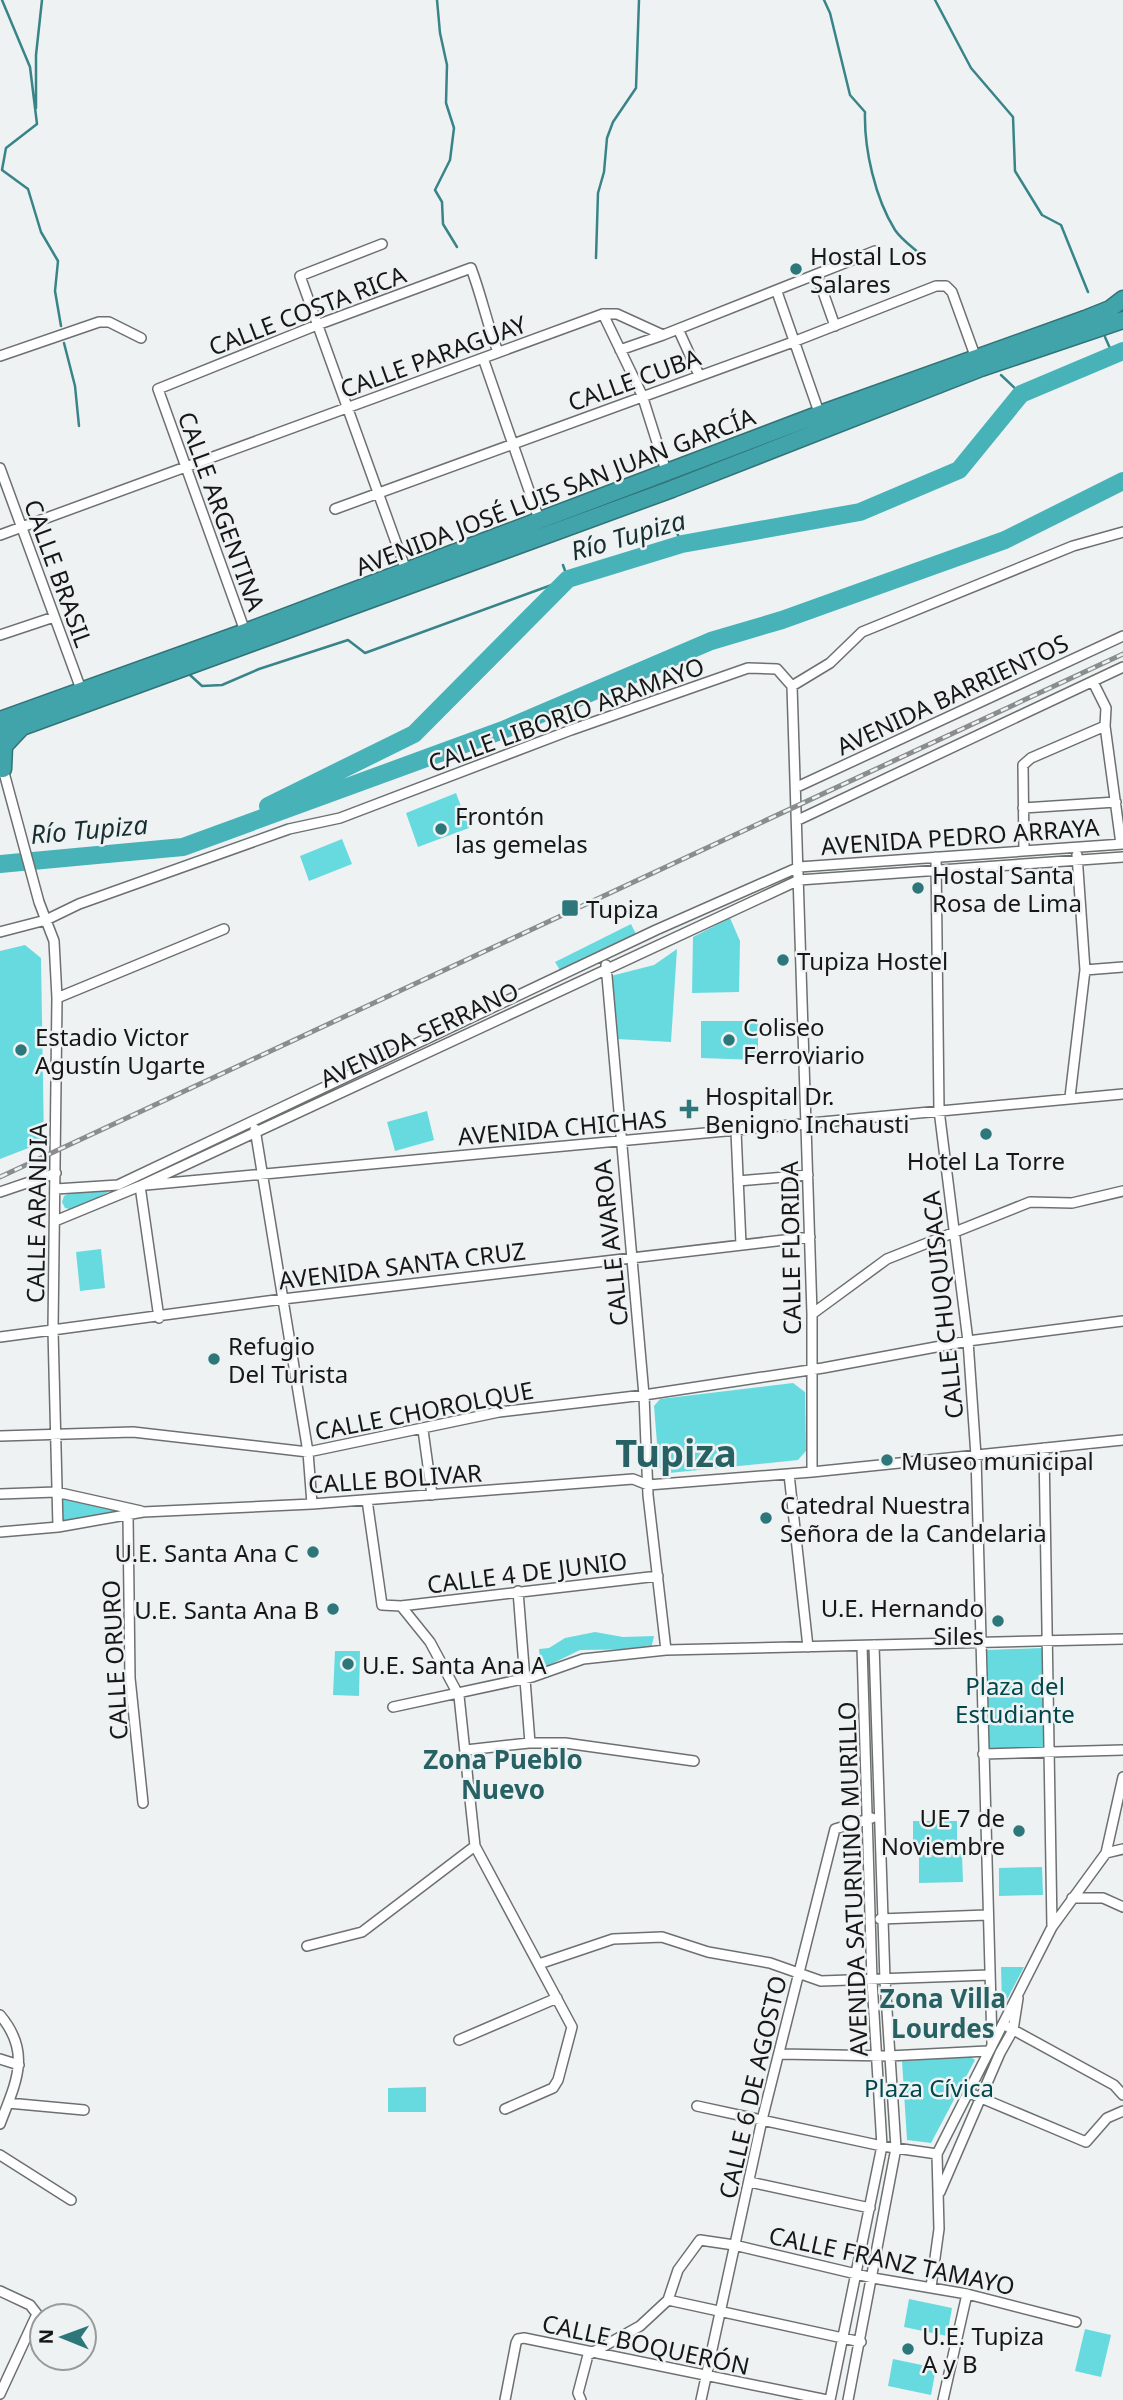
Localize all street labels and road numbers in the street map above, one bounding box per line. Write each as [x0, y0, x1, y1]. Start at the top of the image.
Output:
street label: CALLE COSTA RICA [204, 257, 411, 363]
street label: CALLE PARAGUAY [335, 307, 531, 405]
street label: CALLE CUBA [563, 340, 706, 418]
street label: AVENIDA JOSÉ LUIS SAN JUAN GARCÍA [350, 399, 760, 583]
street label: CALLE ARGENTINA [171, 407, 274, 616]
street label: CALLE BRASIL [17, 495, 101, 651]
street label: AVENIDA BARRIENTOS [831, 626, 1073, 762]
street label: CALLE LIBORIO ARAMAYO [423, 649, 709, 779]
street label: AVENIDA PEDRO ARRAYA [820, 810, 1101, 862]
street label: AVENIDA SERRANO [314, 973, 524, 1095]
street label: AVENIDA CHICHAS [456, 1101, 668, 1153]
street label: CALLE ARANDIA [18, 1122, 54, 1303]
street label: CALLE AVAROA [585, 1158, 635, 1328]
street label: CALLE FLORIDA [772, 1160, 808, 1335]
street label: CALLE CHUQUISACA [914, 1189, 970, 1420]
street label: AVENIDA SANTA CRUZ [277, 1233, 527, 1297]
street label: CALLE CHOROLQUE [312, 1373, 536, 1447]
street label: CALLE BOLIVAR [307, 1455, 483, 1501]
street label: CALLE 4 DE JUNIO [425, 1543, 629, 1601]
street label: CALLE ORURO [93, 1579, 135, 1741]
street label: AVENIDA SATURNINO MURILLO [829, 1701, 875, 2057]
street label: CALLE 6 DE AGOSTO [710, 1972, 794, 2202]
street label: CALLE FRANZ TAMAYO [766, 2218, 1018, 2302]
street label: CALLE BOQUERÓN [539, 2306, 753, 2382]

